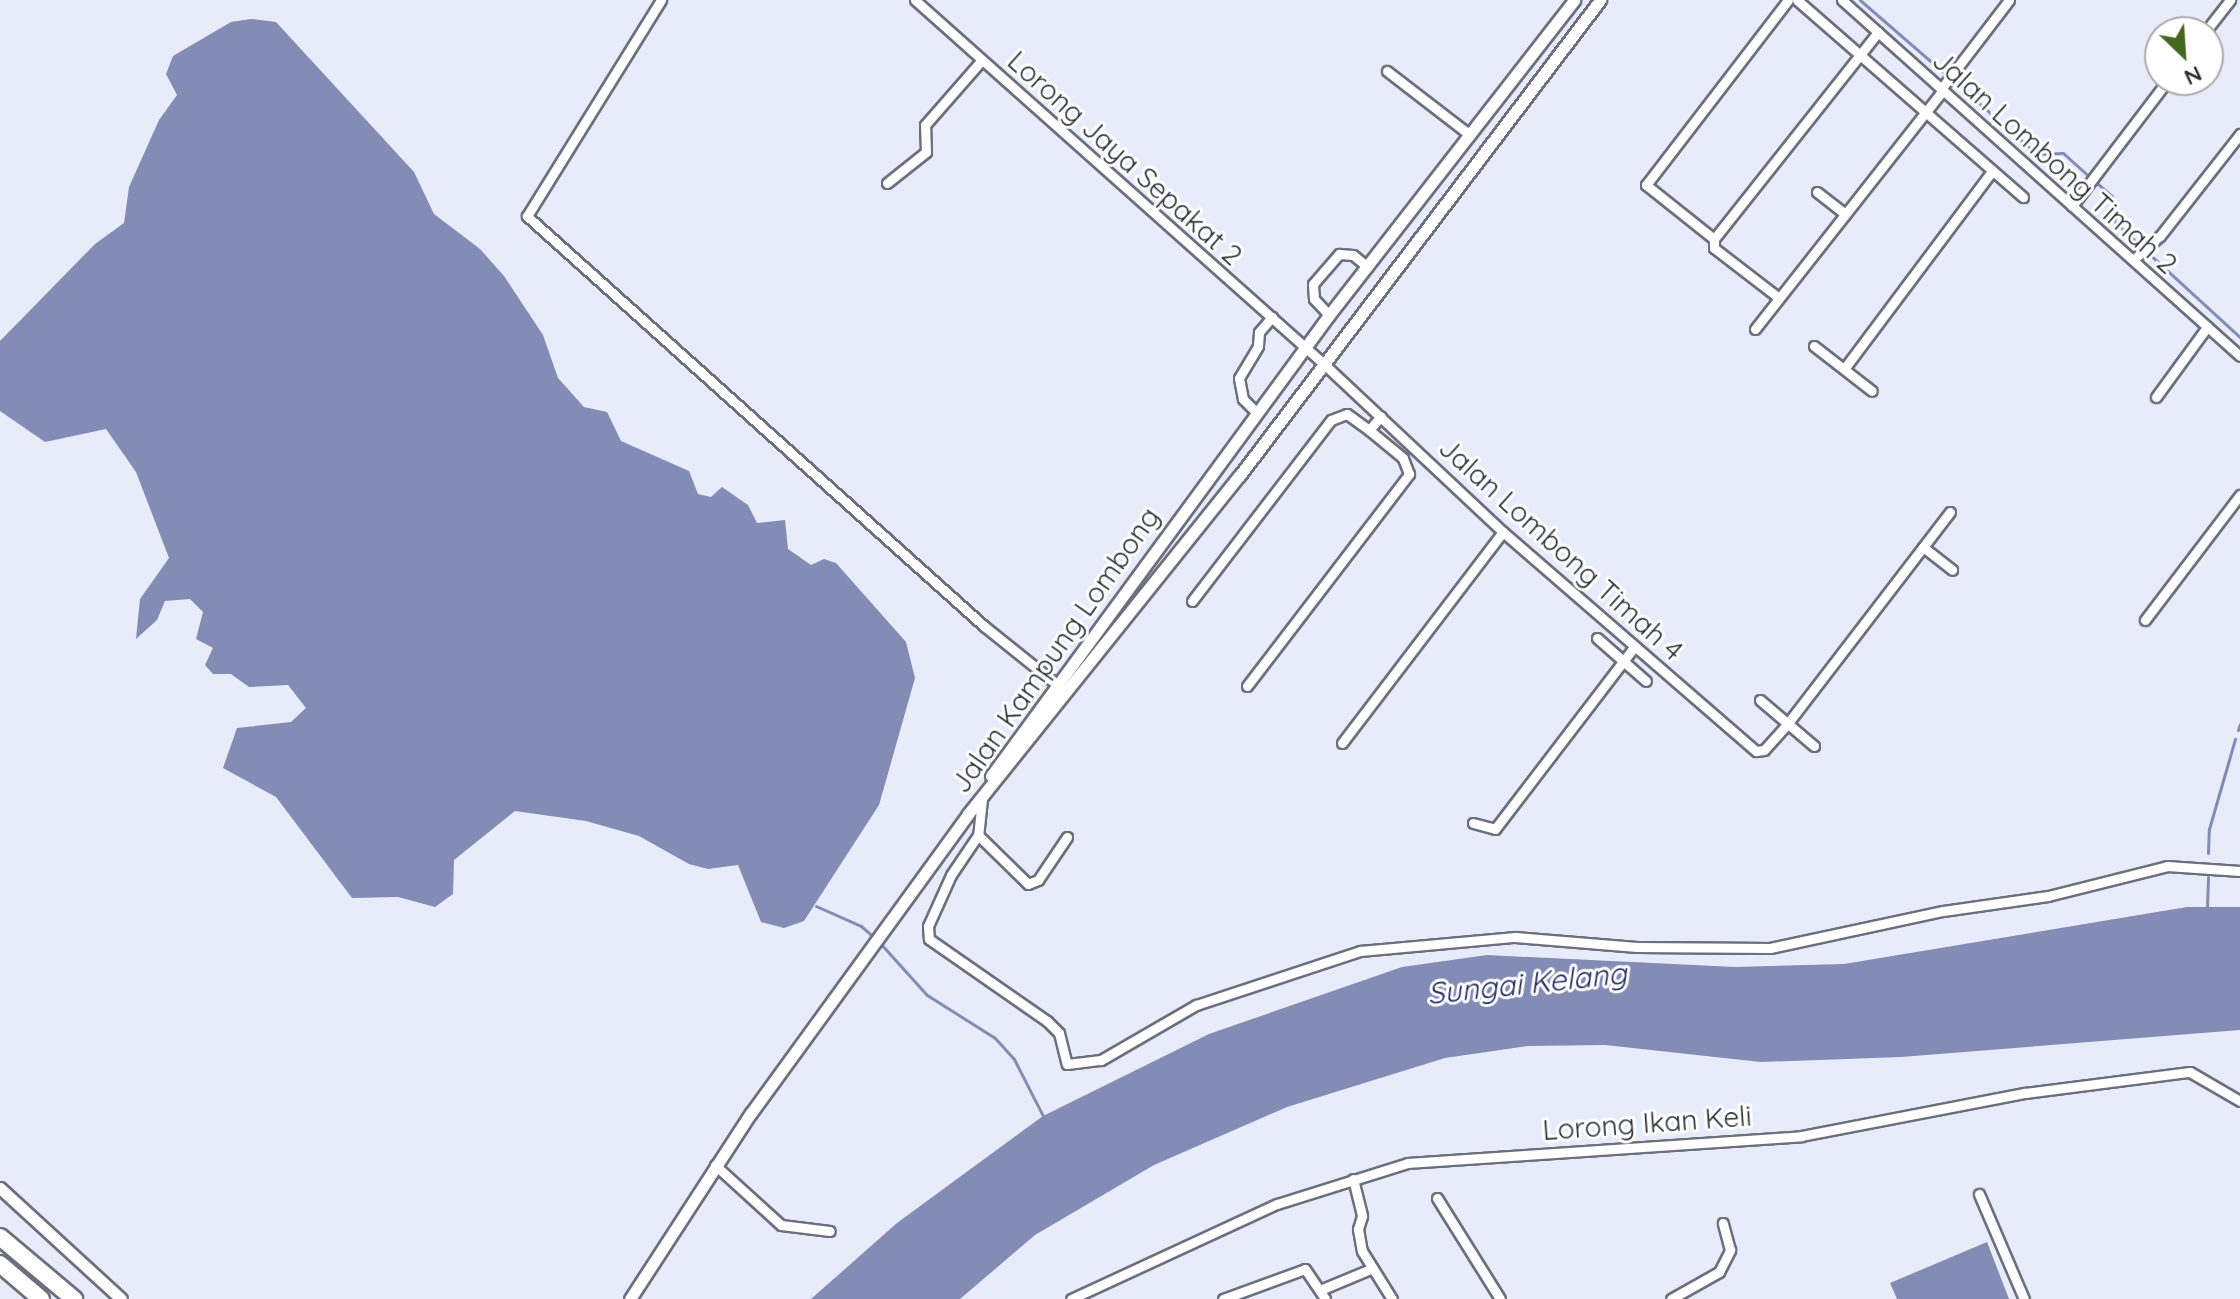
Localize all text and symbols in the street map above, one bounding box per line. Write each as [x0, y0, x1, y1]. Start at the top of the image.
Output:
north arrow [2144, 16, 2224, 96]
street label: Jalan Lombong Timah 2 [1926, 43, 2184, 281]
street label: Lorong Jaya Sepakat 2 [1001, 44, 1249, 272]
text: N [2180, 60, 2207, 92]
street label: Jalan Lombong Timah 4 [1432, 431, 1690, 667]
street label: Jalan Kampung Lombong [944, 501, 1166, 799]
water label: Sungai Kelang [1425, 955, 1629, 1011]
street label: Lorong Ikan Keli [1541, 1099, 1753, 1147]

